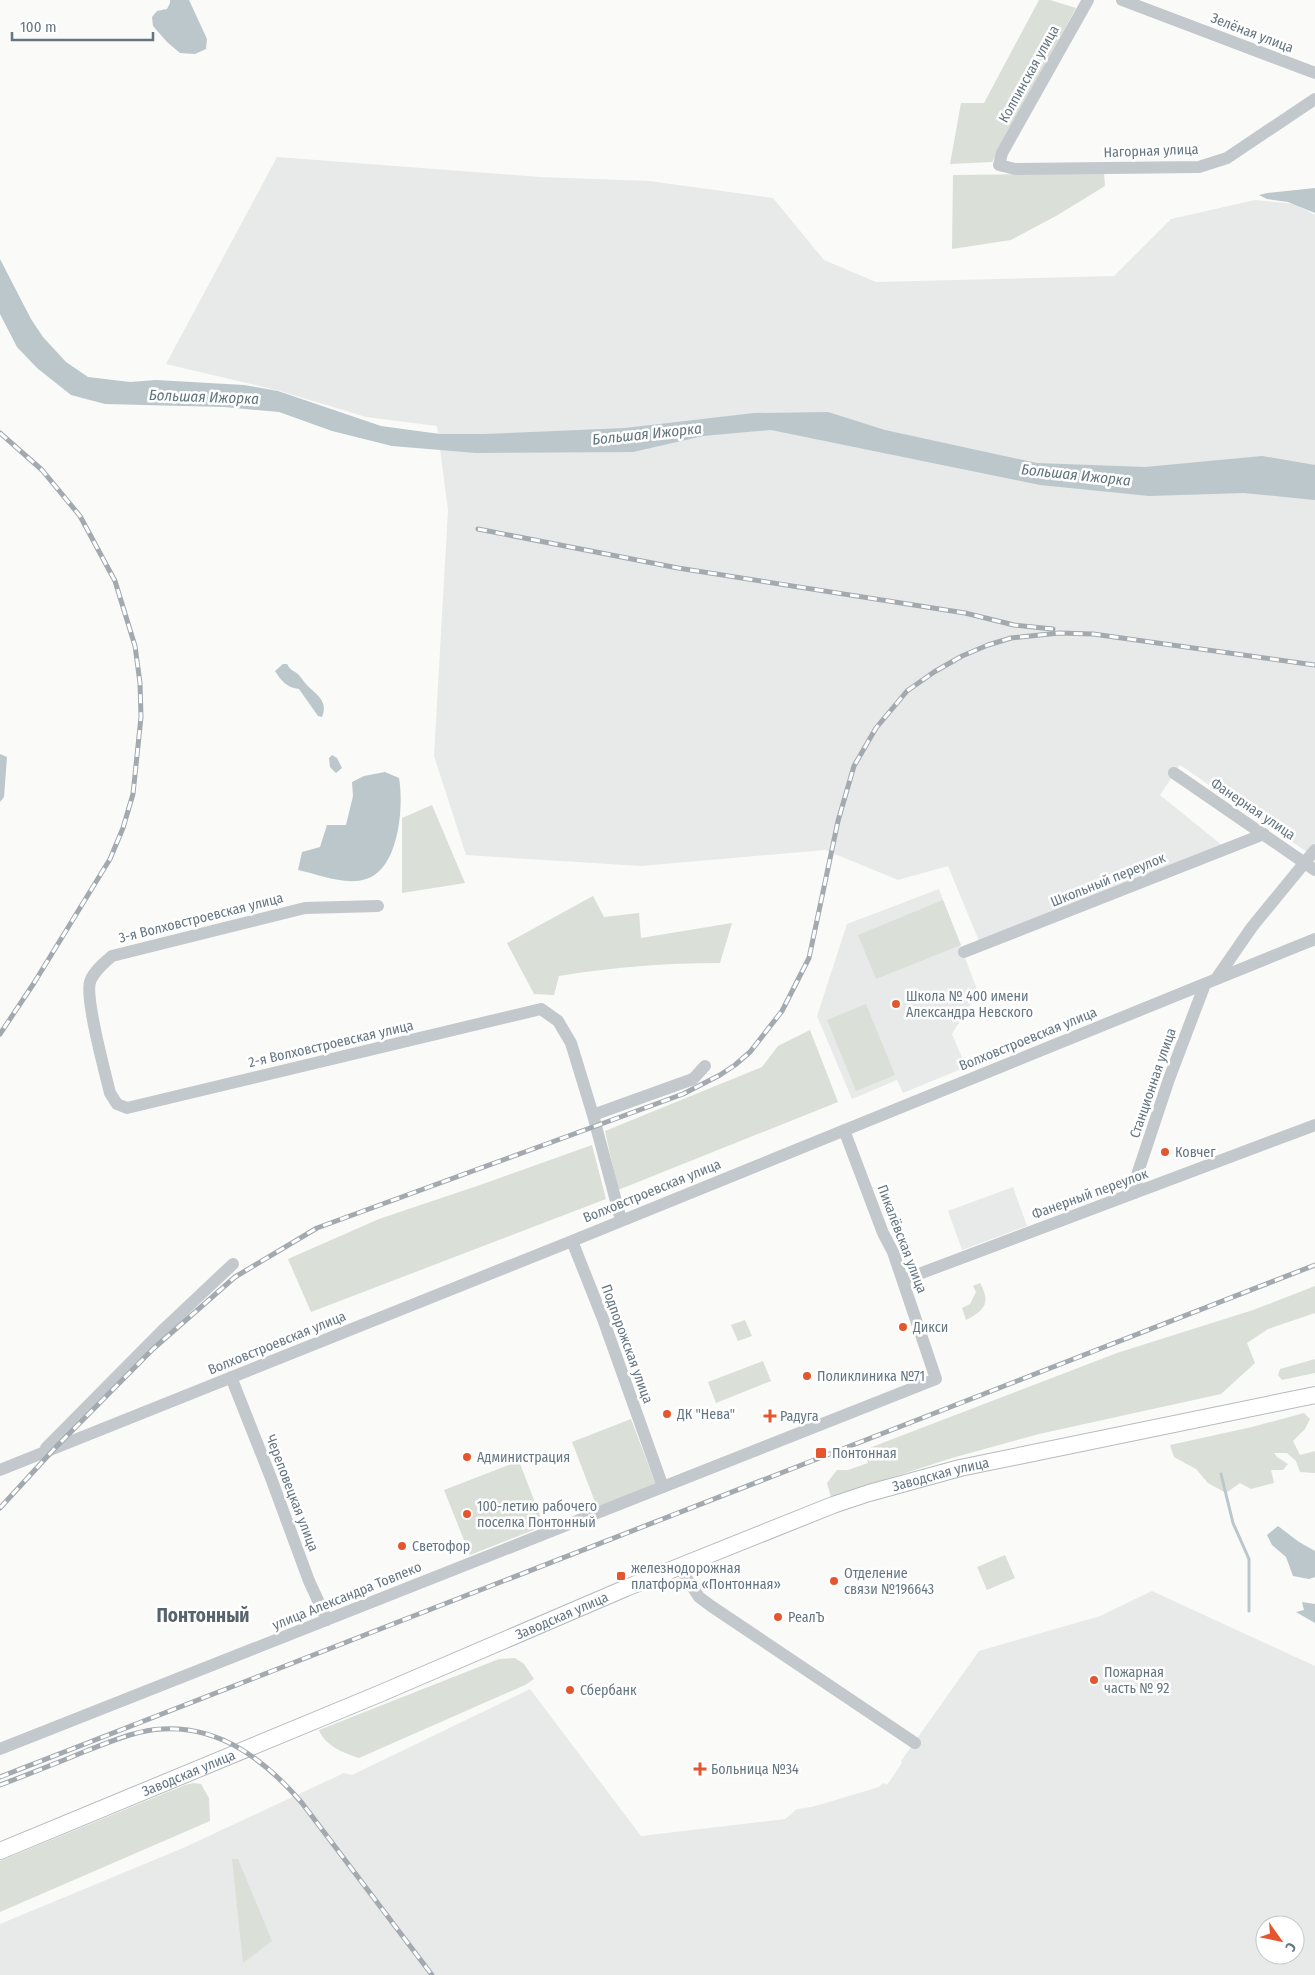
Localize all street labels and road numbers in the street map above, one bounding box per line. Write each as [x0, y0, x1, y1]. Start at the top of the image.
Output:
street label: Зелёная улица [1208, 9, 1296, 57]
street label: Колпинская улица [995, 22, 1063, 126]
street label: Нагорная улица [1103, 141, 1199, 161]
street label: Фанерная улица [1207, 774, 1299, 844]
street label: Школьный переулок [1048, 849, 1168, 911]
street label: 3-я Волховстроевская улица [117, 889, 285, 947]
street label: Волховстроевская улица [957, 1003, 1100, 1074]
street label: 2-я Волховстроевская улица [247, 1017, 415, 1071]
street label: Станционная улица [1126, 1026, 1180, 1140]
street label: Волховстроевская улица [581, 1155, 724, 1226]
street label: Фанерный переулок [1030, 1165, 1151, 1223]
street label: Пикалёвская улица [873, 1182, 931, 1296]
street label: Подпорожская улица [598, 1282, 657, 1406]
street label: Волховстроевская улица [206, 1307, 349, 1378]
street label: Череповецкая улица [262, 1432, 322, 1554]
street label: Заводская улица [890, 1454, 991, 1495]
street label: улица Александра Товпеко [270, 1558, 424, 1634]
street label: Заводская улица [513, 1588, 611, 1643]
street label: Заводская улица [139, 1746, 238, 1800]

